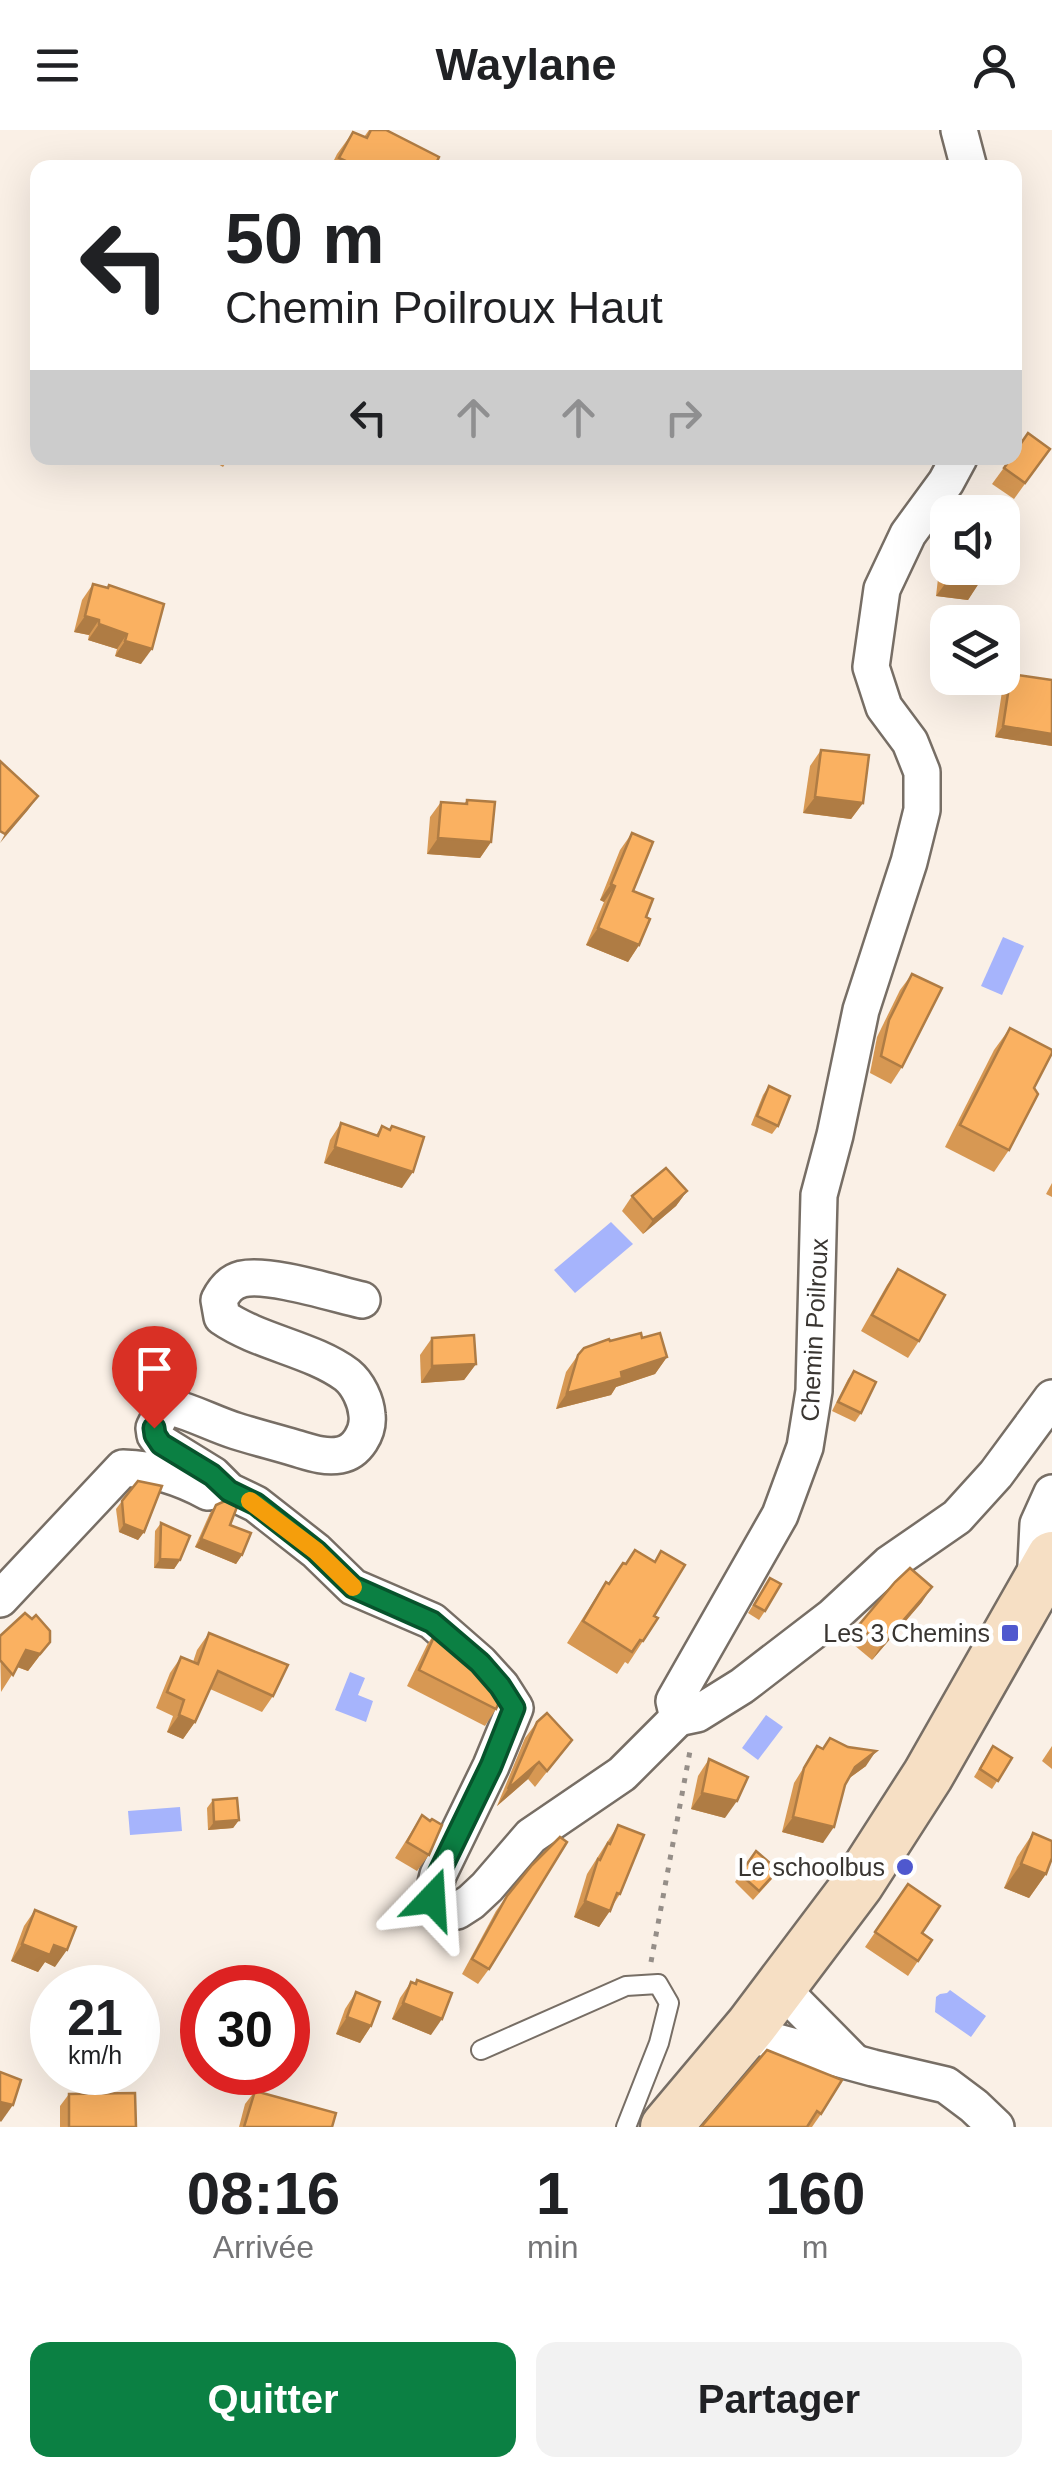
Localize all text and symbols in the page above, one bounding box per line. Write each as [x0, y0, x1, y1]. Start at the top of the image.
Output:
icon: menu [30, 38, 85, 93]
icon: person [967, 38, 1022, 93]
text: Waylane [436, 39, 616, 90]
icon: left [60, 200, 190, 330]
text: 50 m [225, 200, 385, 278]
text: Chemin Poilroux Haut [225, 282, 663, 333]
icon: left [341, 390, 396, 445]
icon: ahead [446, 390, 501, 445]
icon: ahead [551, 390, 606, 445]
icon: right [656, 390, 711, 445]
map controls [930, 495, 1020, 695]
button: sound [930, 495, 1020, 585]
button: layers [930, 605, 1020, 695]
street label: Chemin Poilroux [795, 1237, 833, 1422]
pin [112, 1326, 197, 1429]
icon: arrive [127, 1341, 182, 1396]
place label: Les 3 Chemins [823, 1619, 990, 1647]
marker: Les 3 Chemins [999, 1622, 1021, 1644]
position arrow [380, 1847, 484, 1951]
place label: Le schoolbus [738, 1853, 885, 1881]
marker: Le schoolbus [894, 1856, 916, 1878]
speed limit sign: 30 [180, 1965, 310, 2095]
text: 21 [67, 1990, 123, 2046]
text: km/h [68, 2041, 122, 2069]
text: 08:16 [187, 2160, 340, 2227]
text: 1 [536, 2160, 569, 2227]
text: 160 [765, 2160, 865, 2227]
text: Arrivée [213, 2229, 314, 2265]
text: min [527, 2229, 578, 2265]
text: m [802, 2229, 829, 2265]
button: Quitter [30, 2342, 516, 2457]
button: Partager [536, 2342, 1022, 2457]

